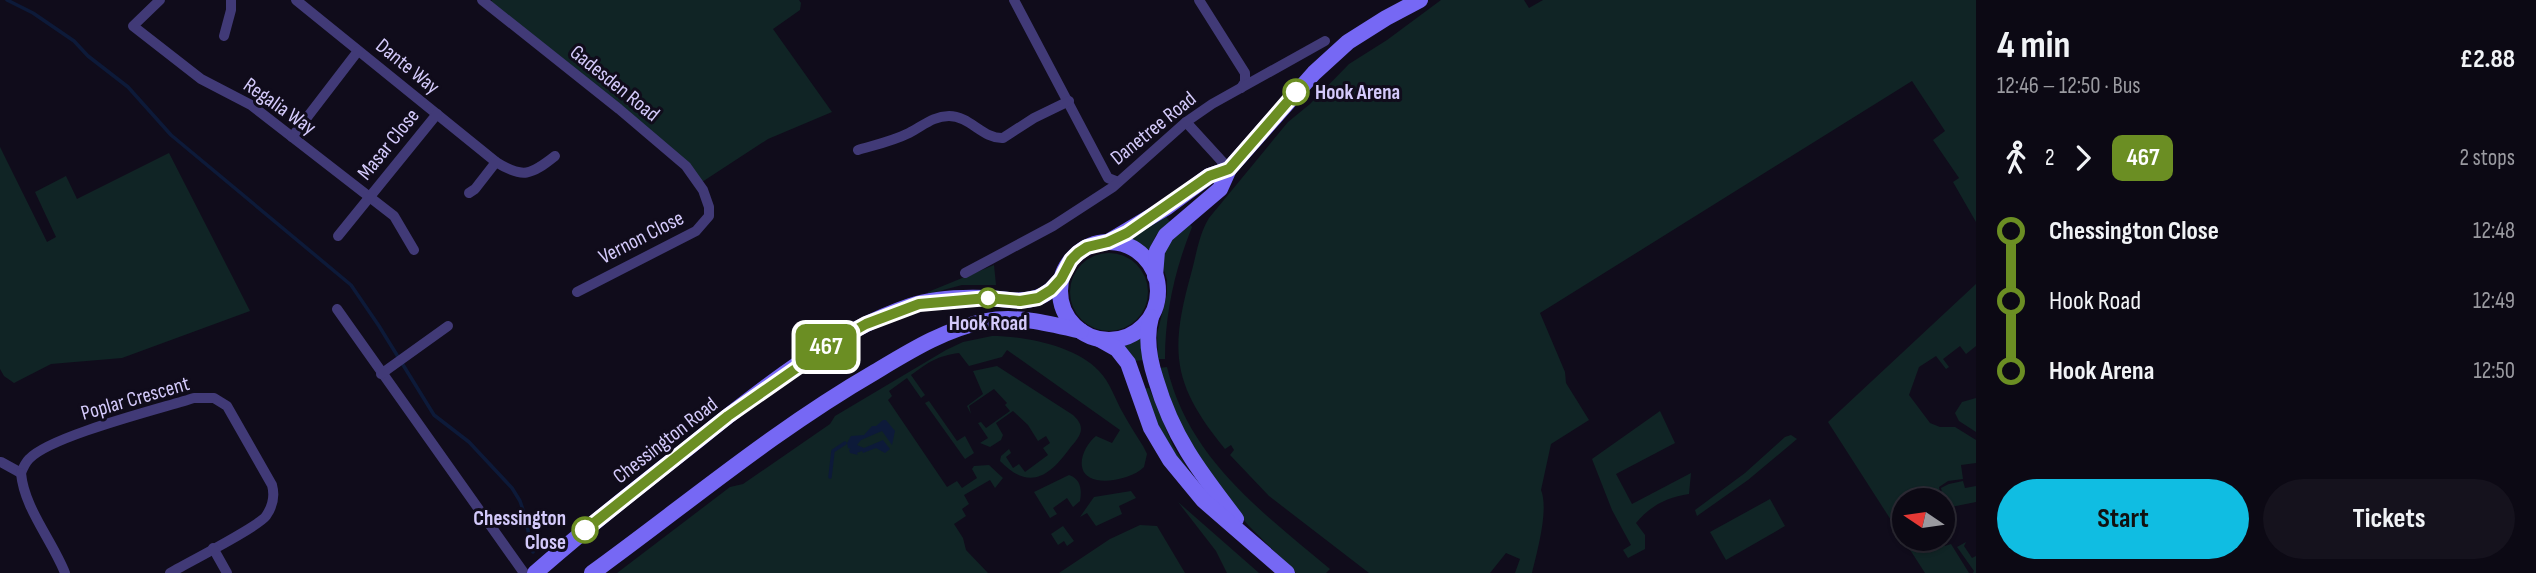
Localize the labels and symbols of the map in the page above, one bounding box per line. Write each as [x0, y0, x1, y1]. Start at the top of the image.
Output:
street label: Dante Way [371, 33, 445, 100]
street label: Gadesden Road [565, 40, 664, 127]
street label: Regalia Way [239, 72, 321, 140]
marker: Hook Arena [1283, 79, 1309, 105]
place label: Hook Arena [1315, 80, 1400, 105]
street label: Danetree Road [1105, 86, 1201, 170]
street label: Masar Close [352, 104, 425, 185]
street label: Vernon Close [595, 205, 688, 269]
marker: Hook Road [978, 288, 998, 308]
place label: Hook Road [949, 311, 1027, 336]
line badge: 467 [786, 324, 866, 370]
street label: Poplar Crescent [78, 371, 192, 426]
street label: Chessington Road [608, 392, 723, 489]
north arrow [1892, 488, 1955, 551]
place label: Chessington Close [473, 506, 566, 555]
marker: Chessington Close [572, 517, 598, 543]

